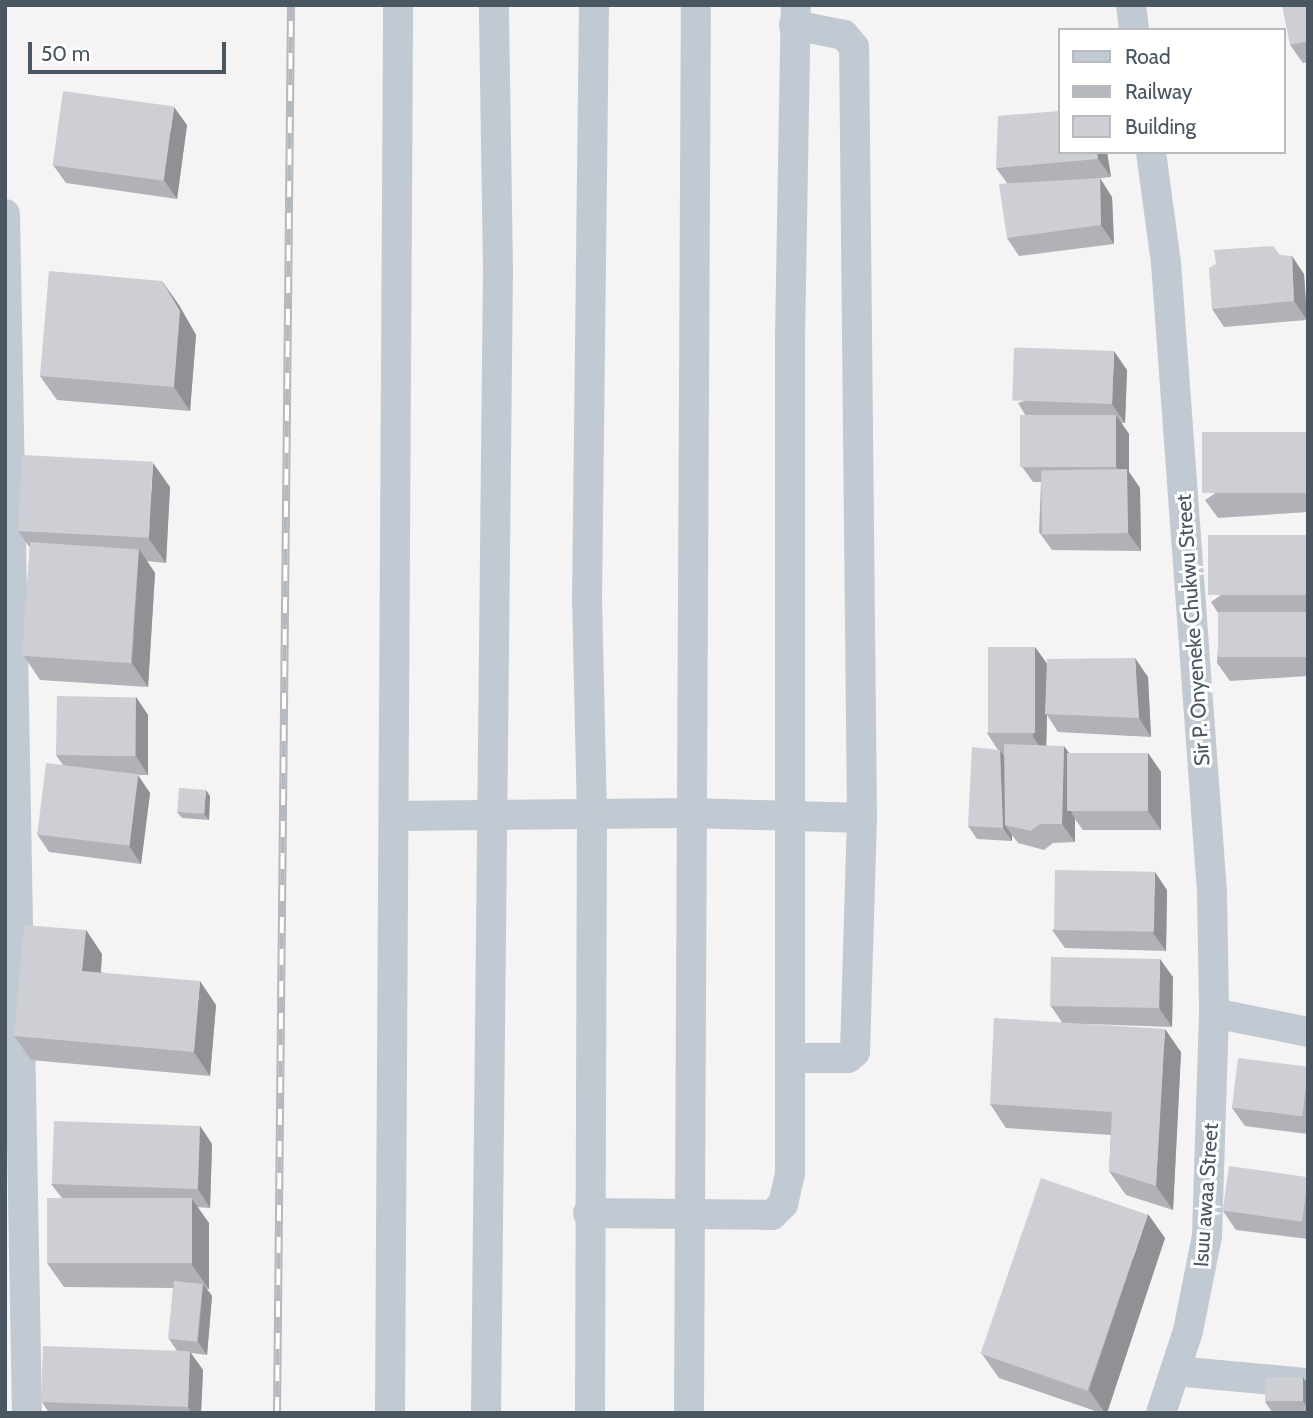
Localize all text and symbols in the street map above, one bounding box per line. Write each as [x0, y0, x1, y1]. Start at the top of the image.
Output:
scale bar [32, 28, 229, 72]
legend [1058, 28, 1285, 154]
text: 50 m [41, 41, 90, 66]
text: Road [1125, 44, 1171, 69]
text: Railway [1125, 79, 1192, 104]
text: Building [1125, 114, 1196, 139]
street label: Sir P. Onyeneke Chukwu Street [1171, 493, 1215, 767]
street label: Isuu awaa Street [1188, 1122, 1224, 1268]

